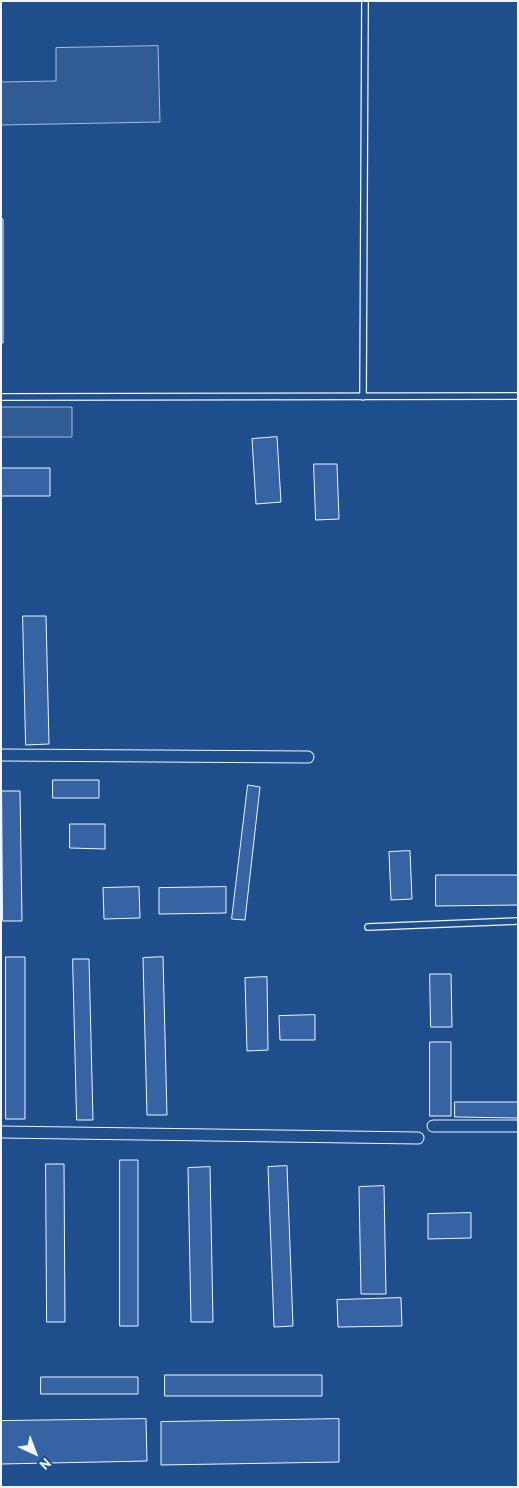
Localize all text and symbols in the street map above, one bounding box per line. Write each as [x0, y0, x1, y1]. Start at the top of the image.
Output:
north arrow [10, 1428, 60, 1478]
text: N [36, 1454, 55, 1474]

